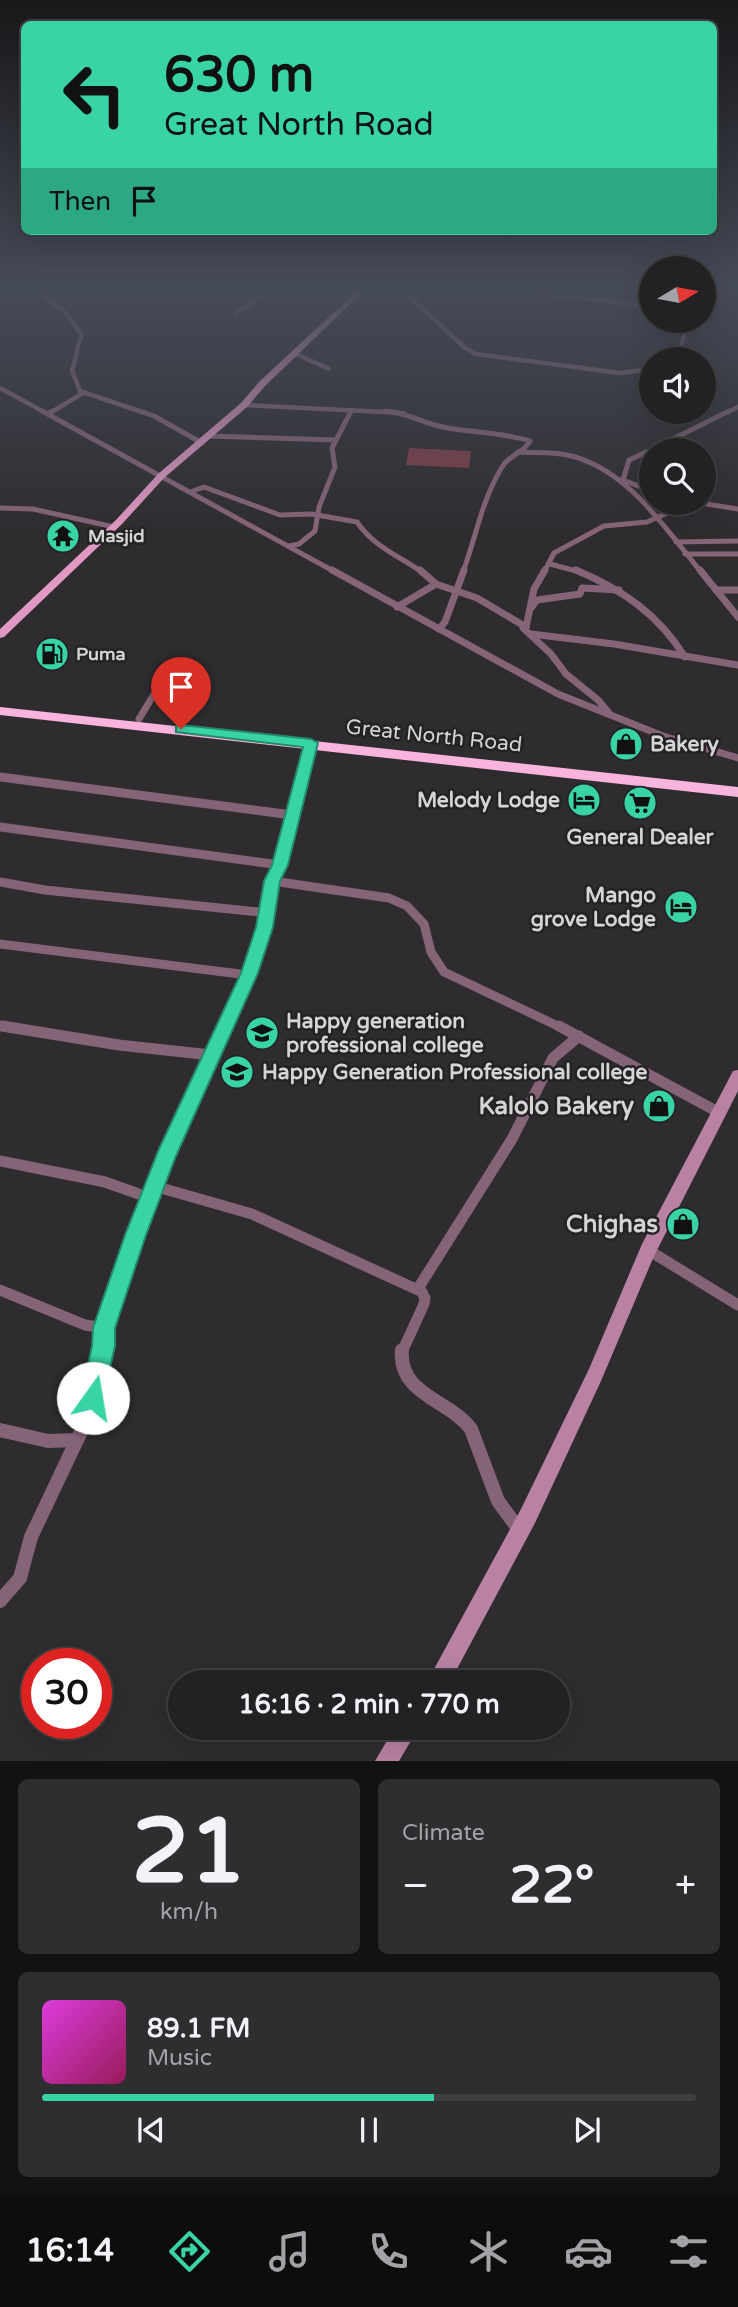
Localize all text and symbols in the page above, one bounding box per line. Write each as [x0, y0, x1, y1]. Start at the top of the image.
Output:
text: 630 m [164, 46, 314, 105]
icon: left [49, 49, 140, 140]
text: Great North Road [164, 106, 434, 144]
icon: arrive [125, 182, 163, 220]
text: Then [49, 186, 111, 217]
north arrow [639, 256, 716, 332]
map controls [639, 256, 716, 515]
button: sound [639, 347, 716, 424]
button: search [639, 438, 716, 515]
temple icon: Masjid [44, 517, 82, 555]
place label: Masjid [88, 525, 145, 547]
fuel station icon: Puma [33, 635, 71, 673]
place label: Puma [76, 643, 126, 665]
pin [151, 657, 211, 729]
icon: arrive [162, 668, 200, 706]
street label: Great North Road [345, 714, 523, 758]
shop icon: Bakery [607, 725, 645, 763]
place label: Bakery [650, 732, 720, 757]
hotel icon: Melody Lodge [565, 781, 603, 819]
supermarket icon: General Dealer [621, 784, 659, 822]
place label: Melody Lodge [417, 788, 560, 813]
place label: General Dealer [566, 825, 715, 850]
place label: Mango grove Lodge [531, 883, 656, 932]
hotel icon: Mango grove Lodge [662, 888, 700, 926]
place label: Happy generation professional college [286, 1009, 484, 1058]
school or university icon: Happy generation professional college [243, 1014, 281, 1052]
school or university icon: Happy Generation Professional college [218, 1053, 256, 1091]
place label: Happy Generation Professional college [262, 1060, 648, 1085]
shop icon: Kalolo Bakery [640, 1087, 678, 1125]
place label: Kalolo Bakery [478, 1092, 634, 1121]
shop icon: Chighas [664, 1205, 702, 1243]
place label: Chighas [566, 1210, 658, 1239]
position arrow [56, 1361, 130, 1435]
speed limit sign: 30 [21, 1648, 112, 1739]
text: 16:16 · 2 min · 770 m [238, 1689, 500, 1720]
text: 21 [132, 1797, 246, 1907]
text: Climate [402, 1819, 485, 1847]
text: 22° [509, 1854, 594, 1917]
text: − [402, 1863, 429, 1909]
text: + [675, 1863, 696, 1909]
text: km/h [160, 1898, 218, 1926]
text: 89.1 FM [147, 2013, 250, 2044]
text: Music [147, 2044, 212, 2072]
icon: previous [132, 2111, 170, 2149]
icon: pause [350, 2111, 388, 2149]
icon: next [568, 2111, 606, 2149]
icon: directions [165, 2227, 214, 2276]
icon: music [265, 2227, 314, 2276]
icon: phone [364, 2227, 413, 2276]
icon: climate [464, 2227, 513, 2276]
icon: car [564, 2227, 613, 2276]
icon: filters [664, 2227, 713, 2276]
text: 16:14 [25, 2232, 114, 2270]

